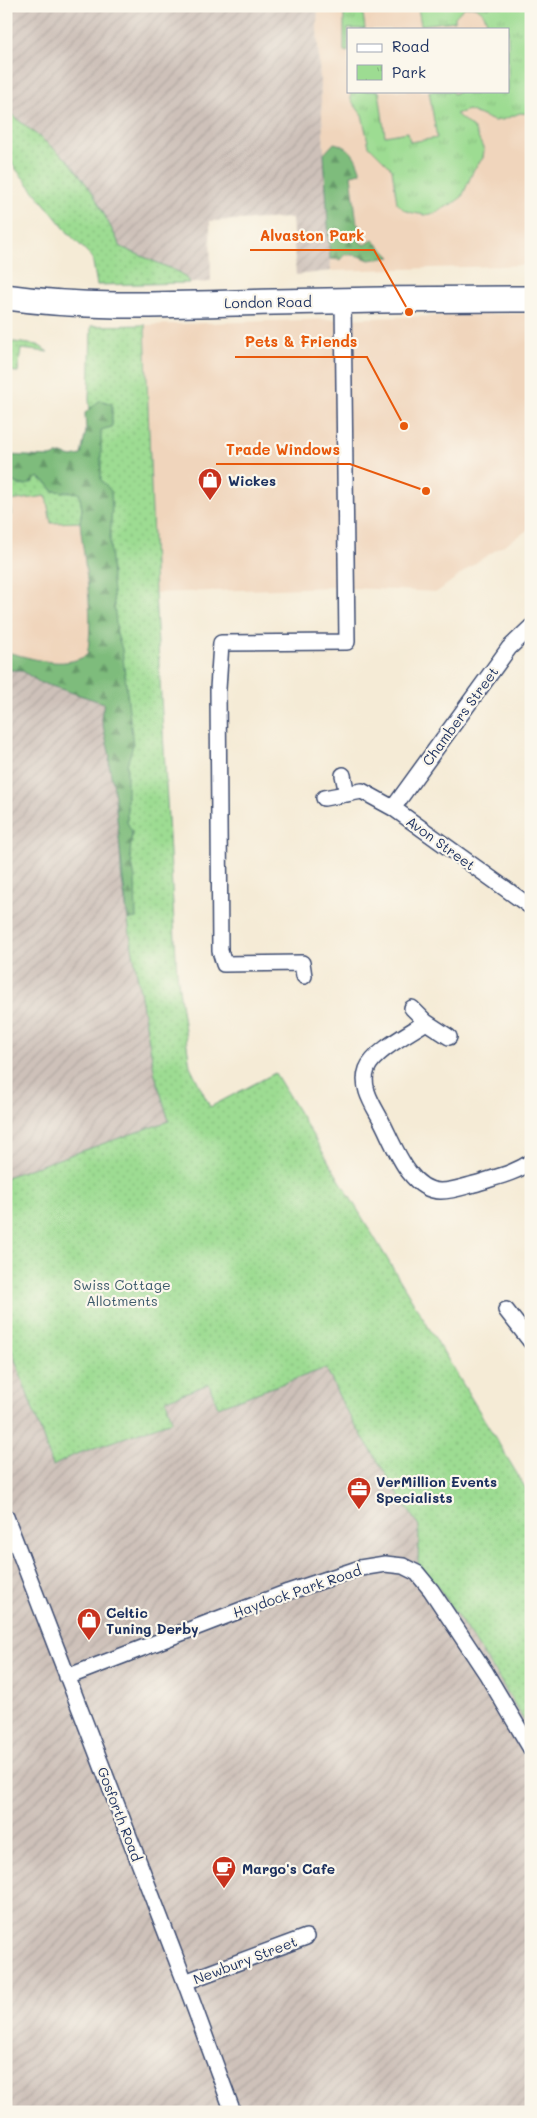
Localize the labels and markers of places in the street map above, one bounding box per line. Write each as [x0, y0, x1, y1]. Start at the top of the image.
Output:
callout: Alvaston Park [250, 220, 374, 250]
callout: Pets & Friends [235, 327, 367, 357]
callout: Trade Windows [216, 434, 350, 464]
shop icon: Wickes [197, 467, 223, 501]
place label: Wickes [228, 471, 276, 490]
place label: VerMillion Events Specialists [376, 1472, 497, 1507]
office icon: VerMillion Events Specialists [346, 1476, 372, 1510]
place label: Celtic Tuning Derby [106, 1603, 199, 1638]
shop icon: Celtic Tuning Derby [76, 1607, 102, 1641]
cafe icon: Margo's Cafe [211, 1855, 237, 1889]
place label: Margo's Cafe [242, 1859, 335, 1878]

